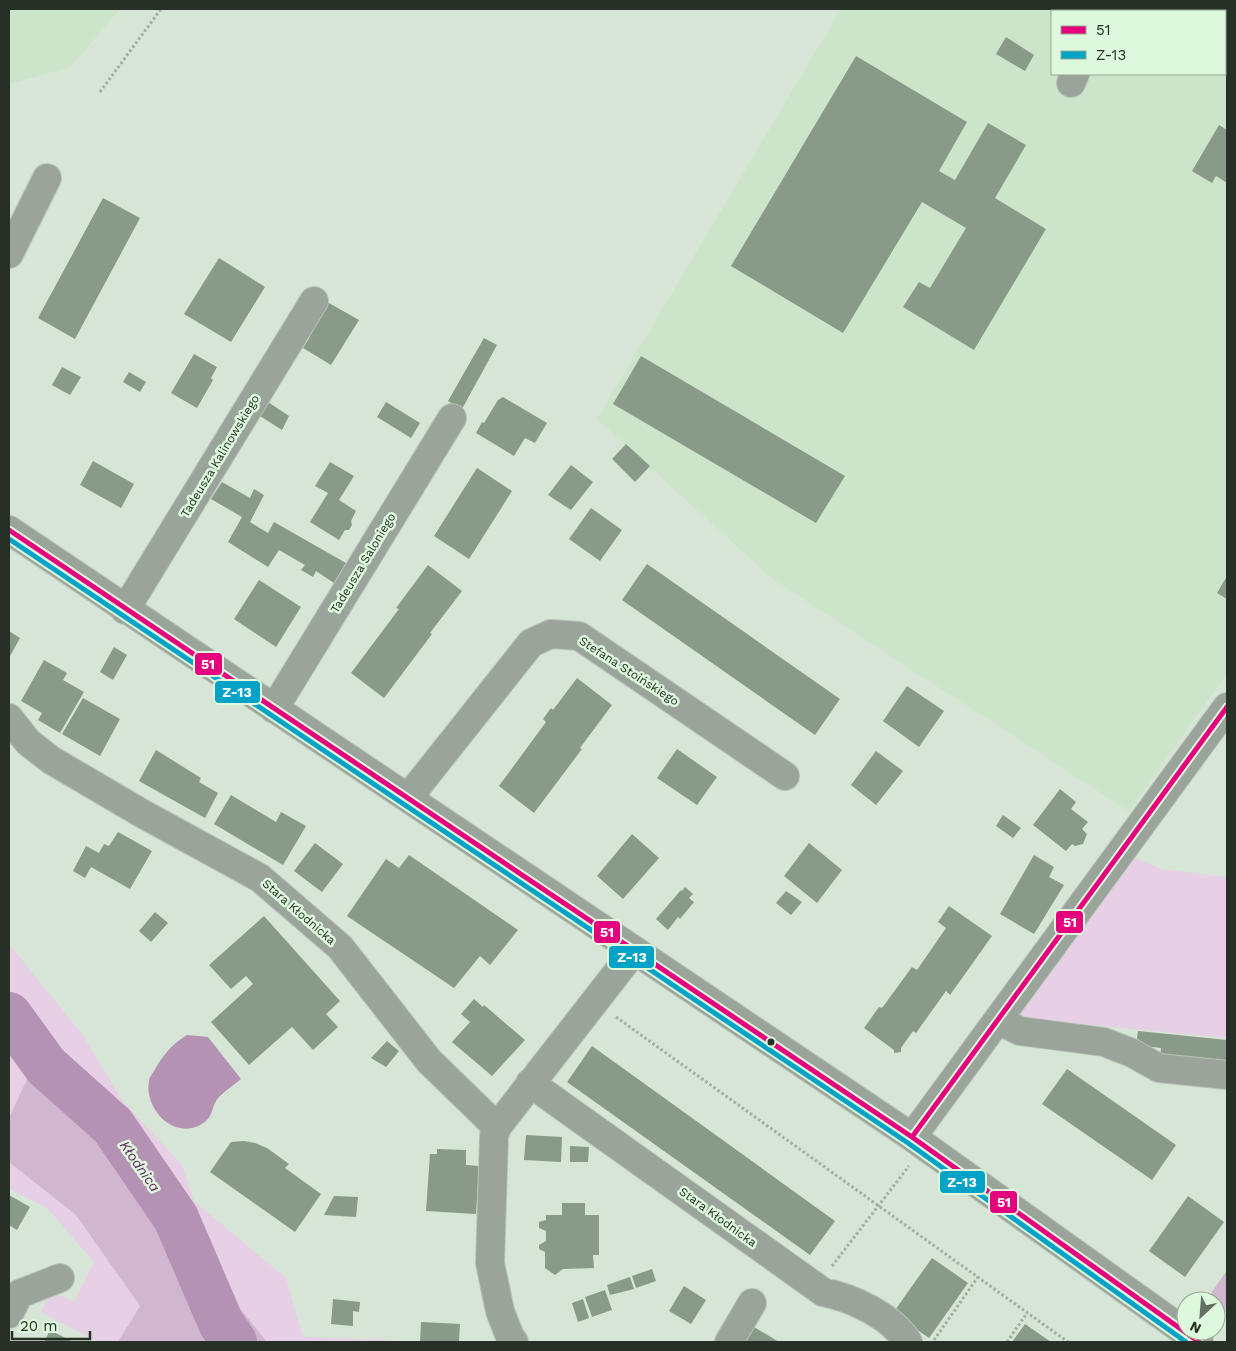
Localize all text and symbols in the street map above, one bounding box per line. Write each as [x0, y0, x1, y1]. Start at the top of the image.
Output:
legend [1051, 10, 1226, 75]
text: 51 [1096, 21, 1111, 39]
text: Z-13 [1096, 46, 1126, 64]
street label: Tadeusza Kalinowskiego [178, 392, 262, 520]
street label: Tadeusza Saloniego [328, 510, 398, 616]
street label: Stefana Stoińskiego [576, 634, 682, 708]
line badge: 51 [194, 652, 223, 676]
text: 51 [201, 656, 215, 672]
line badge: Z-13 [214, 680, 261, 704]
text: Z-13 [222, 684, 252, 700]
street label: Stara Kłodnicka [260, 876, 339, 948]
line badge: 51 [1055, 910, 1084, 934]
text: 51 [1063, 914, 1077, 930]
line badge: 51 [593, 920, 621, 944]
text: 51 [600, 924, 614, 940]
line badge: Z-13 [608, 945, 655, 969]
text: Z-13 [617, 949, 647, 965]
unlabelled marker [766, 1037, 776, 1047]
water label: Kłodnica [117, 1138, 163, 1195]
line badge: Z-13 [939, 1170, 986, 1194]
text: Z-13 [947, 1174, 977, 1190]
street label: Stara Kłodnicka [677, 1184, 760, 1250]
line badge: 51 [989, 1190, 1018, 1214]
text: 51 [997, 1194, 1011, 1210]
north arrow [1176, 1291, 1226, 1341]
scale bar [12, 1308, 90, 1340]
text: 20 m [20, 1317, 58, 1335]
text: N [1187, 1318, 1203, 1337]

